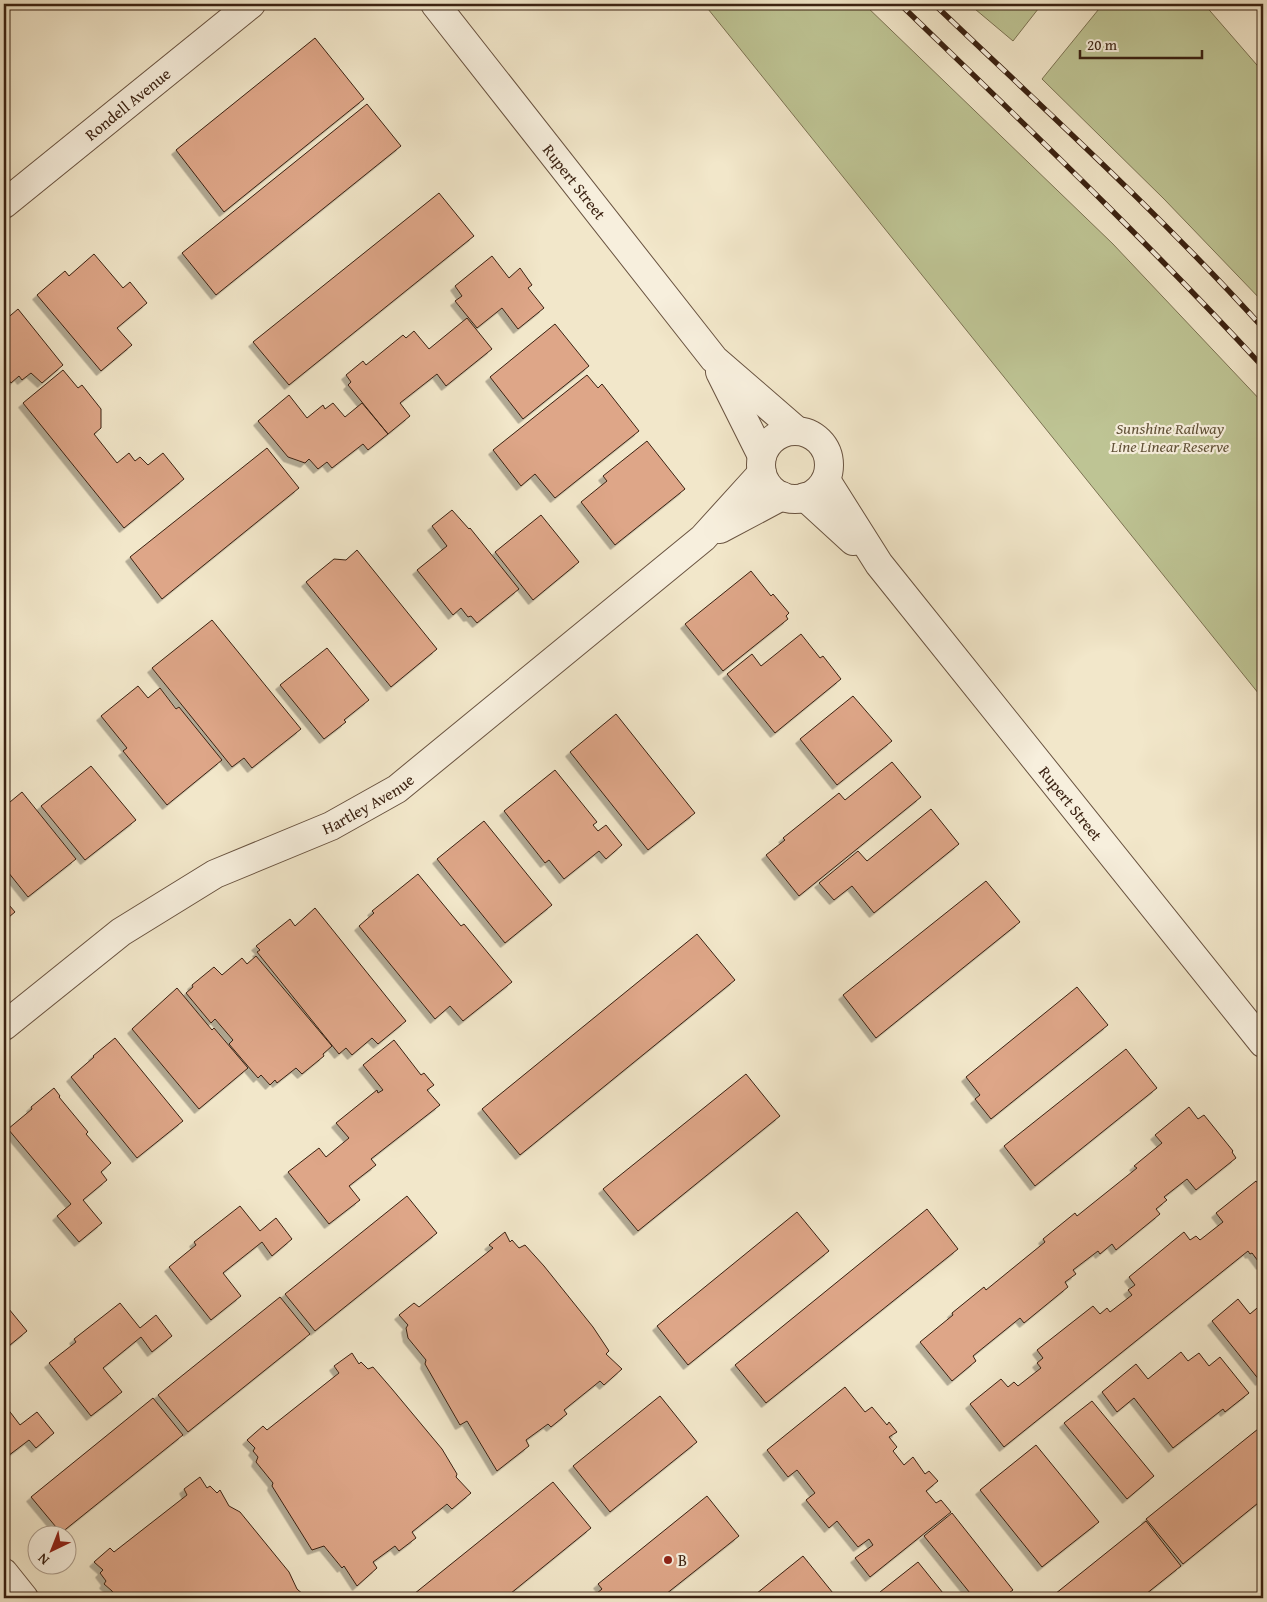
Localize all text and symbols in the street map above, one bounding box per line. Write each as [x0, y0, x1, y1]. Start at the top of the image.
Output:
scale bar [1080, 28, 1202, 60]
text: 20 m [1087, 34, 1118, 55]
street label: Rondell Avenue [80, 62, 176, 146]
street label: Rupert Street [537, 139, 612, 225]
park label: Sunshine Railway Line Linear Reserve [1110, 416, 1230, 458]
street label: Rupert Street [1033, 761, 1109, 846]
street label: Hartley Avenue [318, 768, 419, 840]
north arrow [28, 1524, 78, 1574]
place label: B [678, 1548, 687, 1572]
text: N [32, 1549, 53, 1570]
marker: B [662, 1554, 674, 1566]

